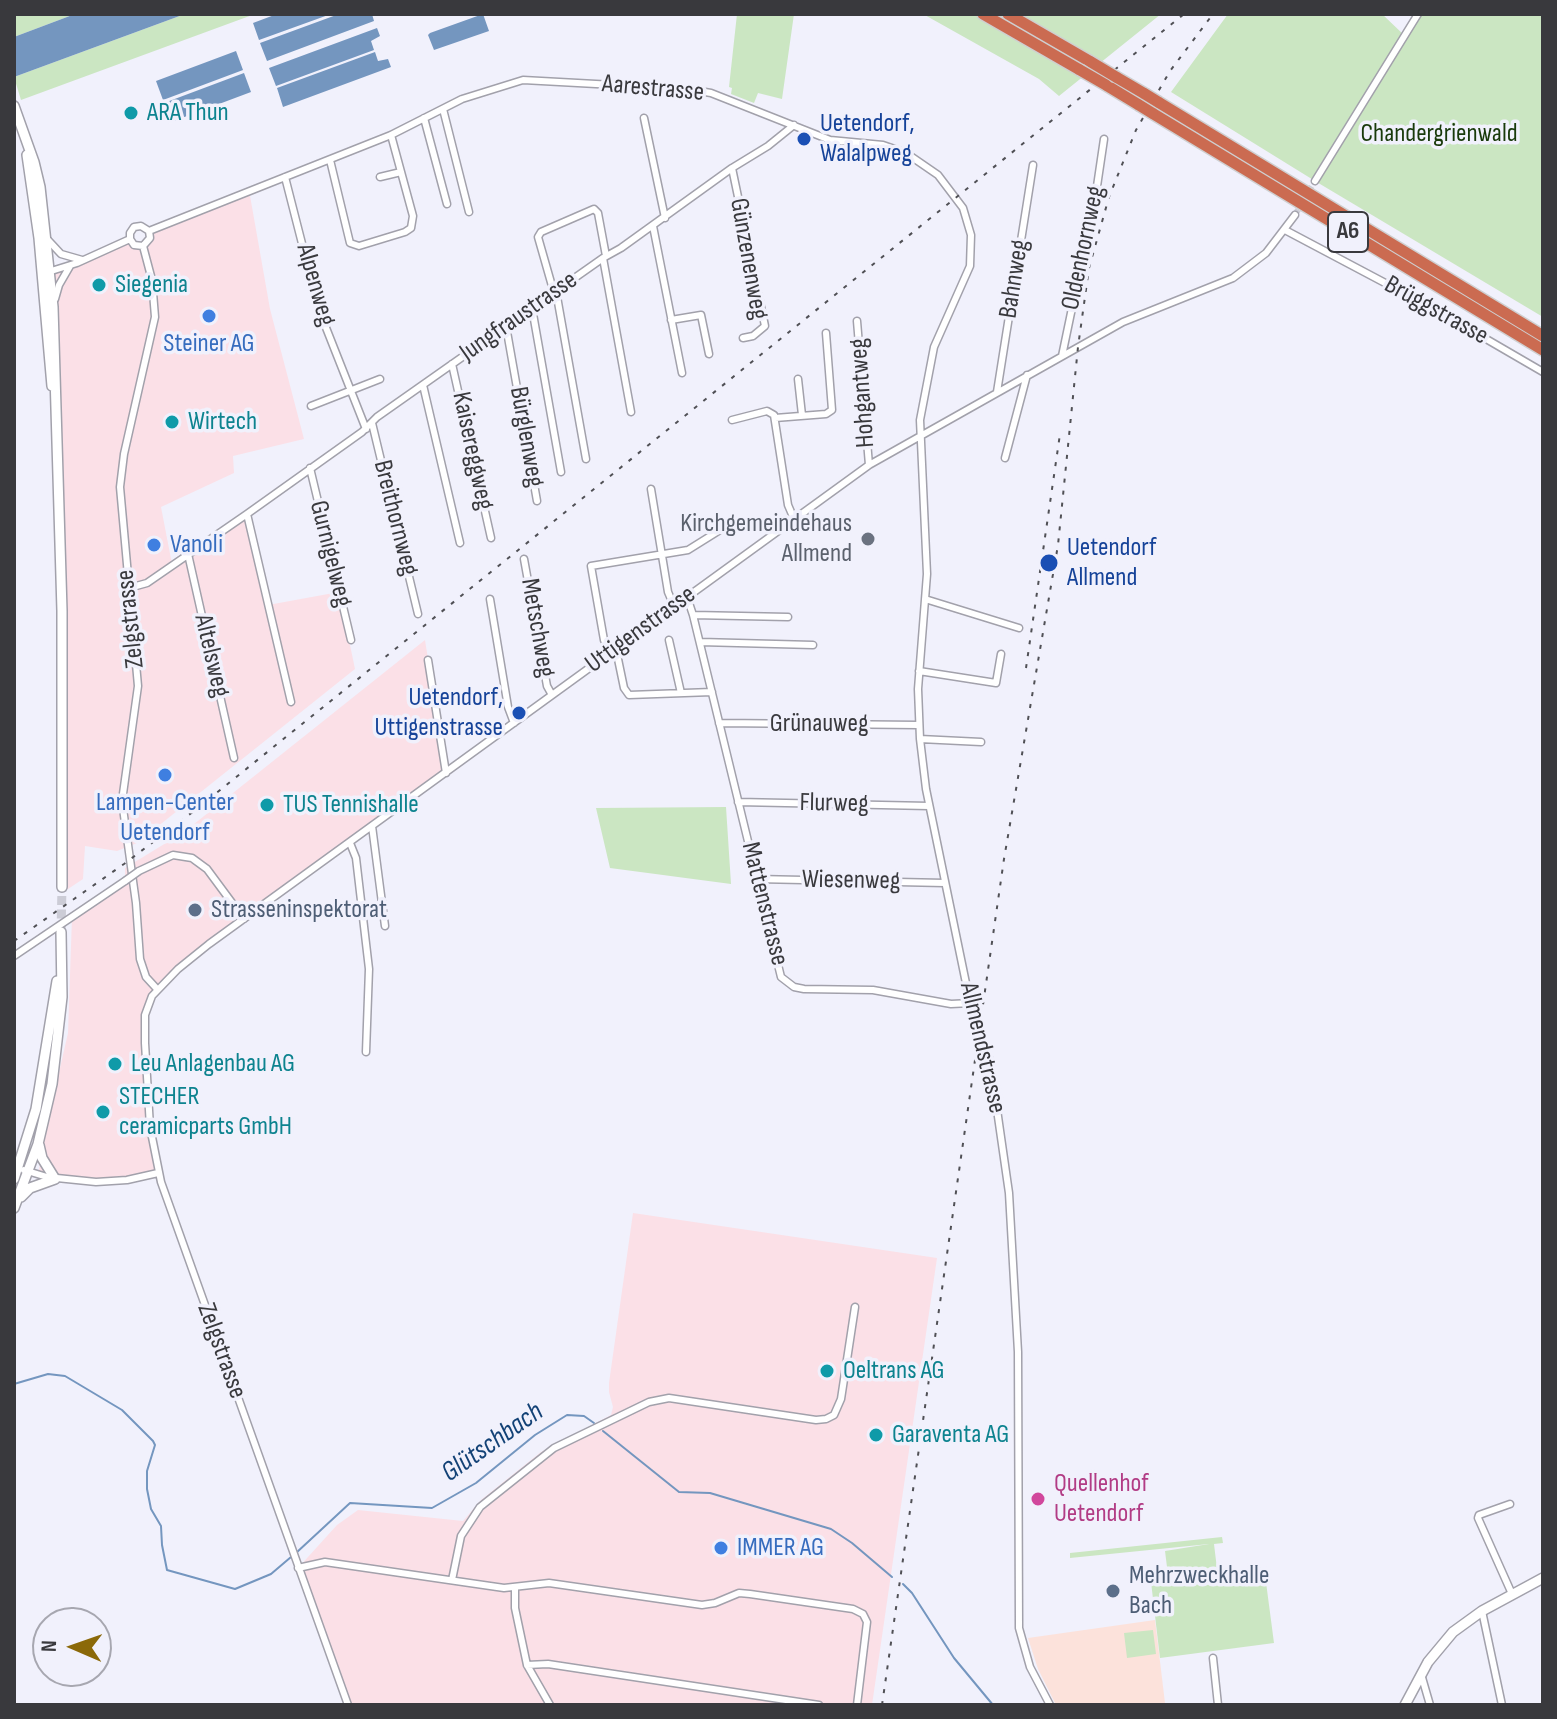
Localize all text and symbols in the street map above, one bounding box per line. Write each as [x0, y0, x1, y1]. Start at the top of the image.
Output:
street label: Aarestrasse [601, 69, 705, 109]
place label: ARA Thun [147, 97, 229, 129]
marker: ARA Thun [122, 104, 140, 122]
place label: Uetendorf, Walalpweg [820, 108, 914, 170]
park label: Chandergrienwald [1360, 118, 1518, 150]
marker: Uetendorf, Walalpweg [795, 130, 813, 148]
street label: Oldenhornweg [1056, 183, 1112, 313]
street label: Günzenenweg [722, 196, 774, 322]
road number: A6 [1328, 212, 1368, 252]
street label: Bahnweg [993, 237, 1037, 321]
street label: Alpenweg [288, 240, 342, 330]
street label: Jungfraustrasse [454, 265, 584, 369]
place label: Siegenia [115, 269, 188, 301]
street label: Brüggstrasse [1379, 270, 1493, 352]
marker: Siegenia [90, 276, 108, 294]
marker: Steiner AG [200, 307, 218, 325]
place label: Steiner AG [163, 328, 255, 360]
street label: Hohgantweg [844, 337, 882, 449]
street label: Bürglenweg [502, 384, 550, 490]
street label: Kaisereggweg [444, 389, 500, 513]
place label: Wirtech [188, 406, 257, 438]
marker: Wirtech [163, 413, 181, 431]
street label: Breithornweg [366, 457, 424, 579]
street label: Gurnigelweg [302, 498, 358, 610]
place label: Kirchgemeindehaus Allmend [680, 508, 852, 570]
place label: Vanoli [170, 529, 223, 561]
marker: Kirchgemeindehaus Allmend [859, 530, 877, 548]
place label: Uetendorf Allmend [1067, 532, 1156, 594]
marker: Vanoli [145, 536, 163, 554]
marker: Uetendorf Allmend [1038, 552, 1060, 574]
street label: Zelgstrasse [110, 568, 152, 670]
street label: Metschweg [513, 576, 561, 680]
street label: Uttigenstrasse [580, 580, 702, 680]
street label: Altelsweg [186, 612, 236, 700]
place label: Uetendorf, Uttigenstrasse [374, 682, 503, 744]
marker: Uetendorf, Uttigenstrasse [510, 704, 528, 722]
street label: Grünauweg [770, 708, 868, 740]
marker: Lampen-Center Uetendorf [156, 766, 174, 784]
place label: Lampen-Center Uetendorf [96, 787, 234, 848]
street label: Flurweg [799, 788, 869, 820]
place label: TUS Tennishalle [283, 789, 419, 821]
marker: TUS Tennishalle [258, 796, 276, 814]
street label: Mattenstrasse [734, 839, 794, 969]
street label: Wiesenweg [802, 865, 900, 897]
place label: Strasseninspektorat [211, 894, 387, 926]
marker: Strasseninspektorat [186, 901, 204, 919]
street label: Allmendstrasse [952, 979, 1012, 1117]
place label: Leu Anlagenbau AG [131, 1048, 295, 1080]
marker: Leu Anlagenbau AG [106, 1055, 124, 1073]
place label: STECHER ceramicparts GmbH [119, 1081, 292, 1142]
marker: STECHER ceramicparts GmbH [94, 1103, 112, 1121]
street label: Zelgstrasse [189, 1299, 253, 1403]
place label: Oeltrans AG [843, 1355, 945, 1387]
marker: Oeltrans AG [818, 1362, 836, 1380]
water label: Glütschbach [436, 1396, 550, 1490]
place label: Garaventa AG [892, 1419, 1009, 1451]
marker: Garaventa AG [867, 1426, 885, 1444]
place label: Quellenhof Uetendorf [1054, 1468, 1149, 1530]
marker: Quellenhof Uetendorf [1029, 1490, 1047, 1508]
place label: IMMER AG [737, 1532, 824, 1564]
marker: IMMER AG [712, 1539, 730, 1557]
place label: Mehrzweckhalle Bach [1129, 1560, 1269, 1622]
marker: Mehrzweckhalle Bach [1104, 1582, 1122, 1600]
north arrow [32, 1607, 112, 1687]
text: N [36, 1640, 63, 1653]

